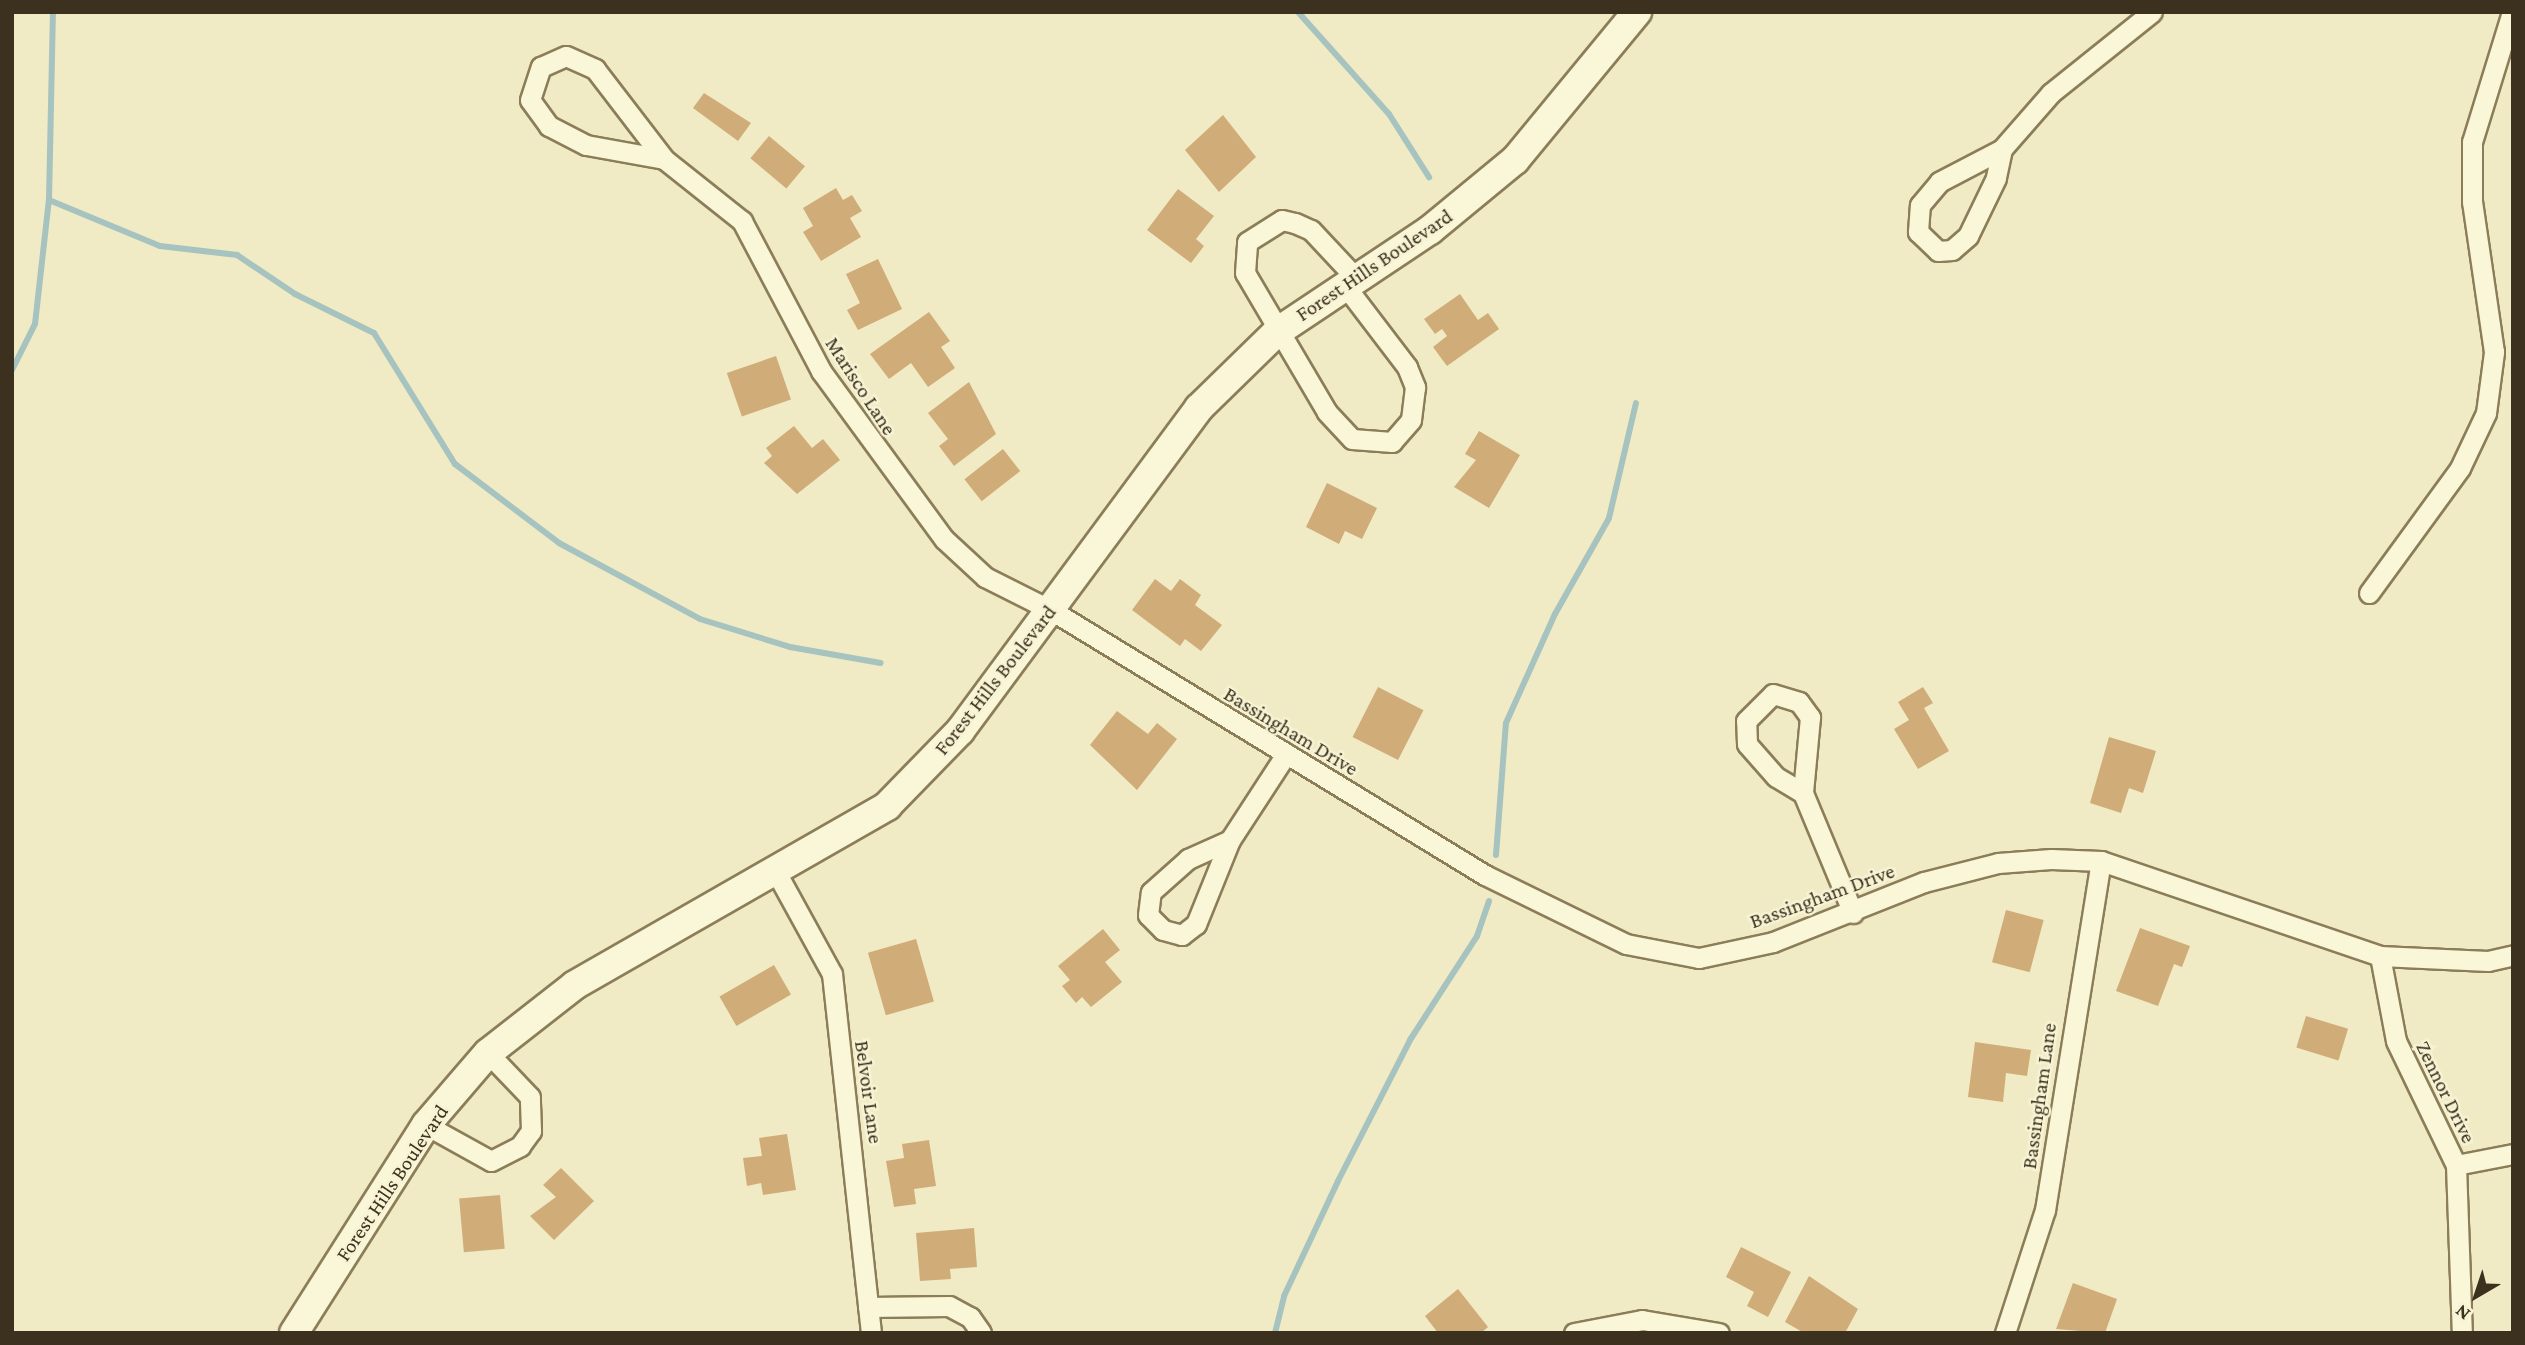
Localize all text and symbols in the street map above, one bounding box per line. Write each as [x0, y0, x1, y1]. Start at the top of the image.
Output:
street label: Forest Hills Boulevard [1291, 203, 1457, 327]
street label: Marisco Lane [820, 332, 902, 440]
street label: Forest Hills Boulevard [929, 600, 1061, 760]
street label: Bassingham Drive [1219, 681, 1363, 781]
street label: Bassingham Drive [1746, 858, 1898, 934]
street label: Bassingham Lane [2016, 1021, 2062, 1171]
street label: Zennor Drive [2411, 1037, 2481, 1147]
street label: Belvoir Lane [849, 1039, 889, 1145]
street label: Forest Hills Boulevard [330, 1100, 454, 1266]
north arrow [2441, 1261, 2511, 1331]
text: N [2451, 1300, 2474, 1325]

